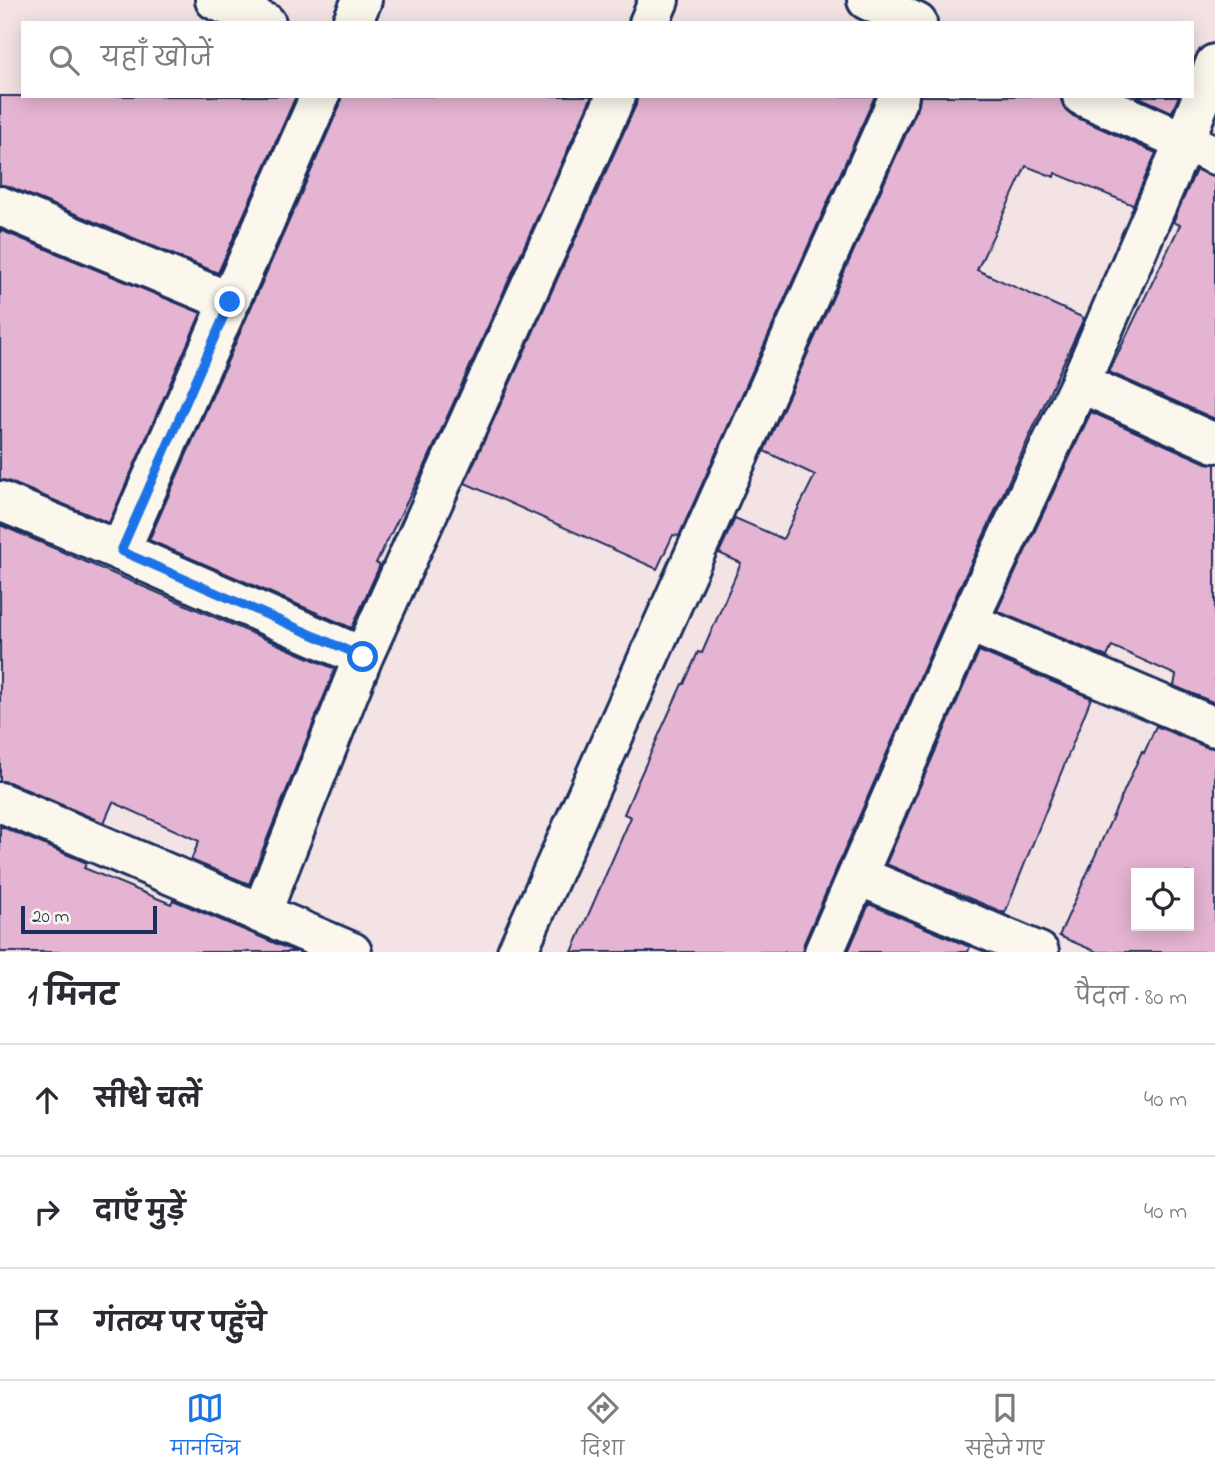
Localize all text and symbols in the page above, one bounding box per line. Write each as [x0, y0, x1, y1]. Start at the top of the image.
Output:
search box [21, 21, 1194, 98]
icon: search [45, 41, 83, 79]
text: यहाँ खोजें [101, 41, 213, 79]
route end [214, 286, 245, 317]
route start [347, 641, 378, 672]
map controls [1131, 868, 1194, 931]
button: locate [1131, 868, 1194, 931]
scale bar [21, 903, 158, 935]
text: 20 m [32, 904, 69, 931]
text: 1 मिनट [28, 976, 118, 1020]
text: पैदल · 80 m [1075, 982, 1187, 1015]
icon: ahead [28, 1081, 66, 1119]
text: सीधे चलें [95, 1082, 201, 1120]
text: 40 m [1144, 1084, 1187, 1117]
icon: right [28, 1193, 66, 1231]
text: दाएँ मुड़ें [95, 1194, 185, 1232]
text: 40 m [1144, 1196, 1187, 1229]
icon: arrive [28, 1305, 66, 1343]
text: गंतव्य पर पहुँचे [95, 1306, 266, 1344]
tab: मानचित्र [171, 1389, 240, 1469]
tab: दिशा [581, 1389, 624, 1469]
tab: सहेजे गए [966, 1389, 1044, 1469]

